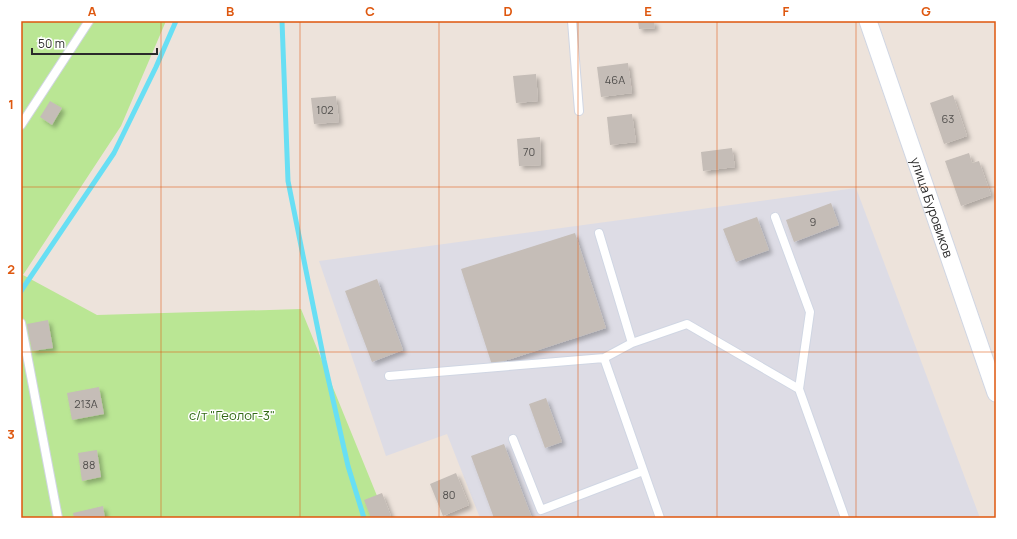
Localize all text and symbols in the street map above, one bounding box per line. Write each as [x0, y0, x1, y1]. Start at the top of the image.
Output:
text: A [88, 2, 97, 20]
text: B [226, 2, 234, 20]
text: C [365, 2, 375, 20]
text: D [503, 2, 513, 20]
text: E [644, 2, 652, 20]
text: F [783, 2, 790, 20]
text: G [921, 2, 931, 20]
scale bar [32, 30, 157, 56]
text: 50 m [38, 35, 65, 52]
house number: 46А [605, 72, 625, 87]
text: 1 [8, 95, 14, 113]
house number: 102 [316, 102, 334, 117]
house number: 63 [942, 111, 954, 126]
house number: 70 [523, 144, 535, 159]
street label: улица Буровиков [907, 155, 958, 260]
house number: 9 [810, 214, 817, 229]
text: 2 [7, 260, 15, 278]
house number: 213А [74, 396, 98, 411]
park label: с/т "Геолог-3" [189, 406, 275, 424]
text: 3 [7, 425, 15, 443]
house number: 88 [83, 457, 95, 472]
house number: 80 [442, 487, 456, 502]

